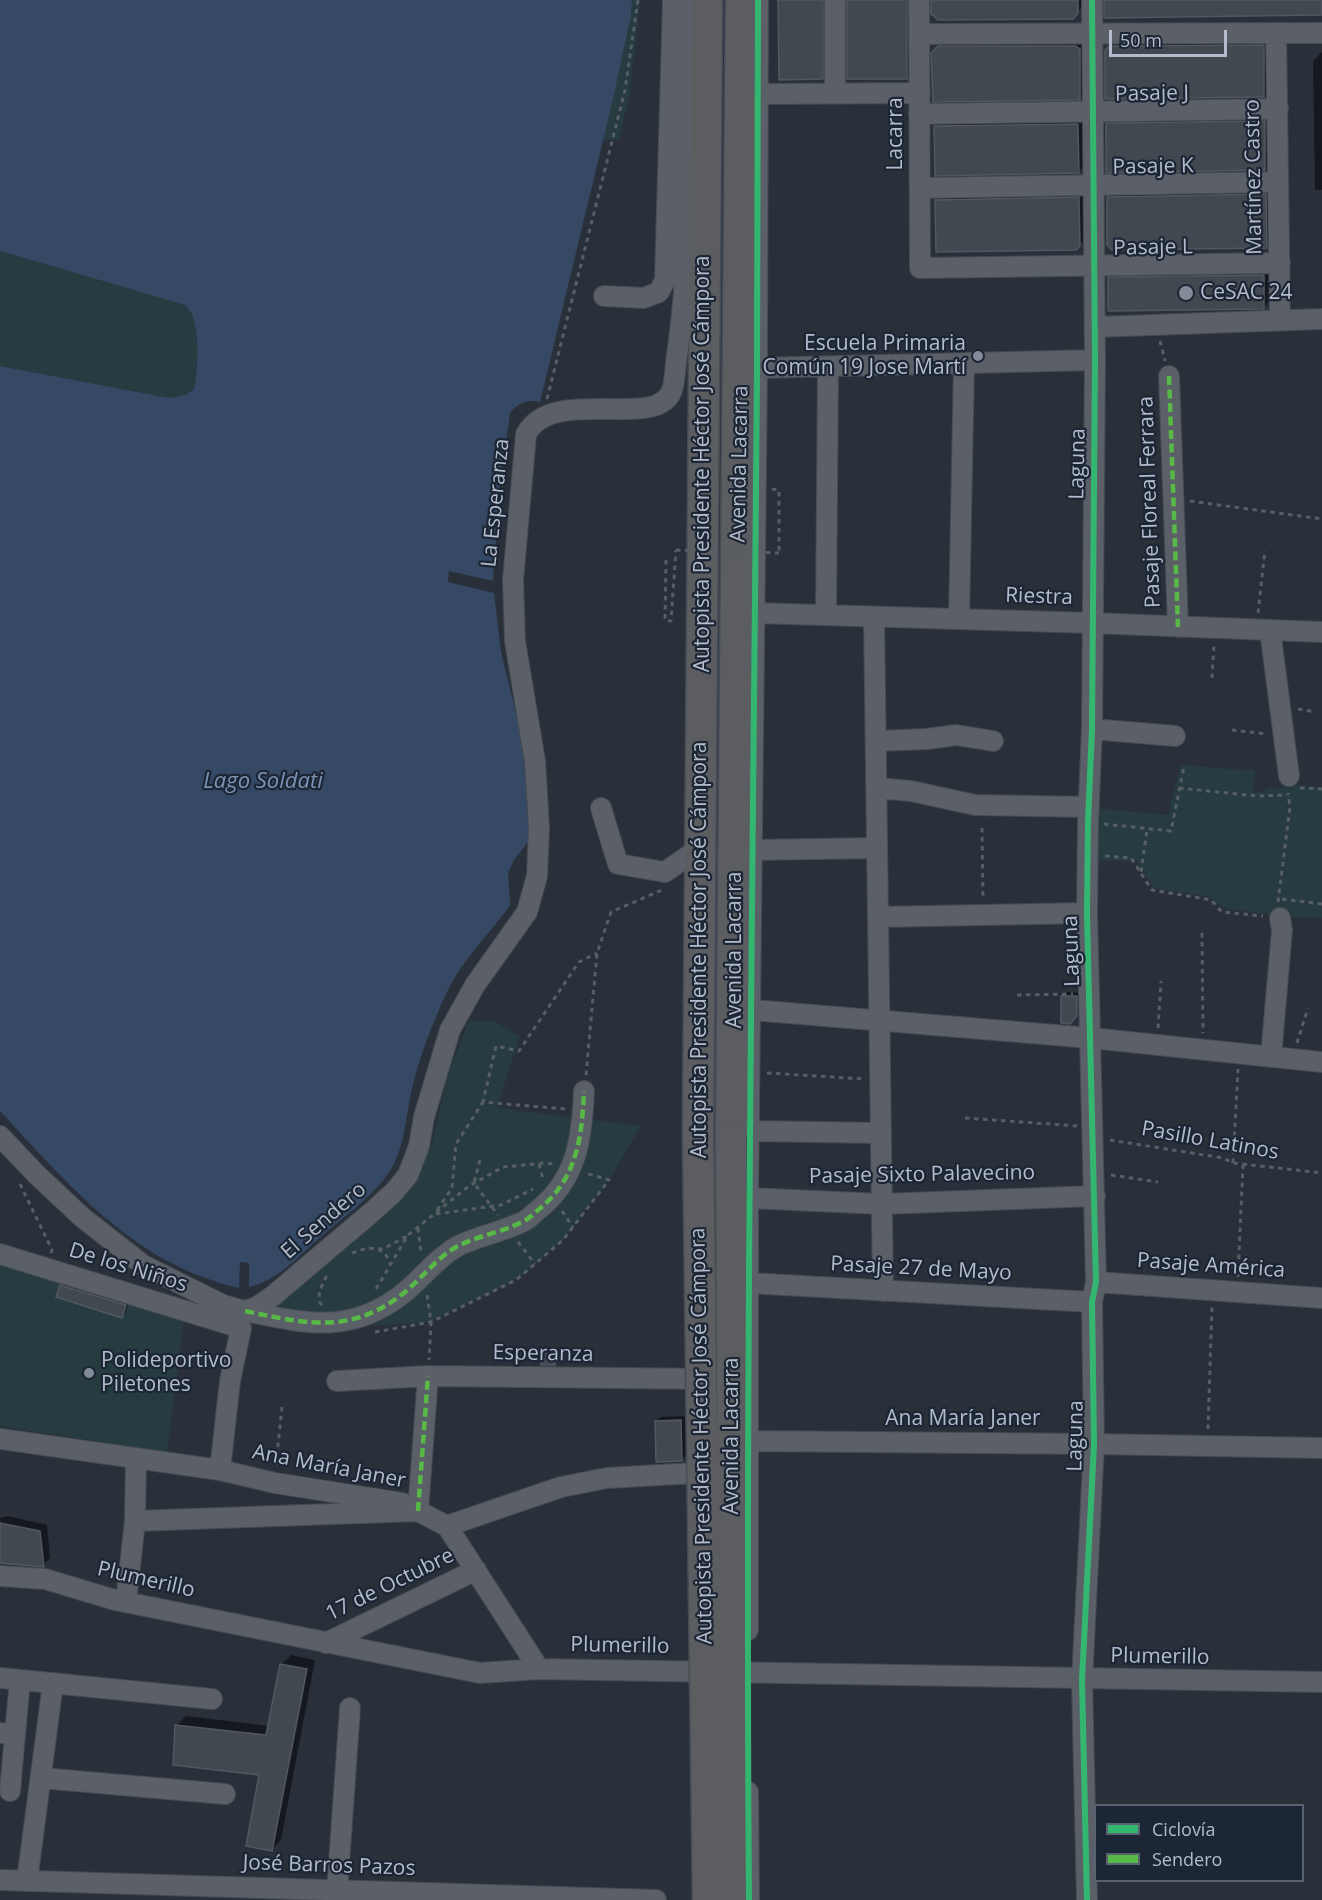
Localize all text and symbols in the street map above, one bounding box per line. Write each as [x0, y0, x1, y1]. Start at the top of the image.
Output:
scale bar [1112, 18, 1230, 56]
text: 50 m [1120, 28, 1162, 52]
street label: Pasaje J [1115, 81, 1189, 107]
street label: Lacarra [883, 97, 909, 171]
street label: Martínez Castro [1240, 99, 1268, 255]
street label: Pasaje K [1112, 154, 1194, 180]
street label: Pasaje L [1113, 235, 1193, 261]
street label: Autopista Presidente Héctor José Cámpora [690, 256, 716, 672]
place label: CeSAC 24 [1200, 280, 1293, 306]
marker: CeSAC 24 [1177, 284, 1195, 302]
place label: Escuela Primaria Común 19 Jose Martí [763, 331, 966, 381]
marker: Escuela Primaria Común 19 Jose Martí [971, 349, 985, 363]
street label: Avenida Lacarra [726, 385, 754, 543]
street label: Pasaje Floreal Ferrara [1134, 396, 1166, 608]
street label: Laguna [1065, 428, 1091, 500]
street label: La Esperanza [477, 438, 515, 568]
street label: Riestra [1005, 583, 1073, 611]
street label: Autopista Presidente Héctor José Cámpora [687, 742, 713, 1158]
water label: Lago Soldati [203, 769, 323, 795]
street label: Avenida Lacarra [722, 872, 748, 1028]
street label: Laguna [1058, 915, 1086, 987]
street label: Pasillo Latinos [1139, 1117, 1281, 1165]
street label: Pasaje Sixto Palavecino [809, 1160, 1035, 1190]
street label: El Sendero [276, 1177, 372, 1265]
street label: Autopista Presidente Héctor José Cámpora [686, 1227, 718, 1645]
street label: De los Niños [66, 1238, 190, 1298]
street label: Pasaje América [1136, 1248, 1286, 1284]
street label: Pasaje 27 de Mayo [830, 1252, 1012, 1286]
street label: Esperanza [492, 1341, 594, 1367]
place label: Polideportivo Piletones [101, 1348, 231, 1398]
street label: Avenida Lacarra [719, 1358, 745, 1514]
marker: Polideportivo Piletones [82, 1366, 96, 1380]
street label: Laguna [1063, 1400, 1089, 1472]
street label: Ana María Janer [885, 1406, 1041, 1432]
street label: Ana María Janer [250, 1440, 408, 1494]
street label: 17 de Octubre [322, 1543, 458, 1627]
street label: Plumerillo [95, 1557, 197, 1603]
street label: Plumerillo [570, 1633, 670, 1659]
street label: Plumerillo [1110, 1644, 1210, 1670]
legend [1094, 1804, 1304, 1882]
text: Ciclovía [1152, 1817, 1215, 1841]
text: Sendero [1152, 1847, 1222, 1871]
street label: José Barros Pazos [242, 1850, 416, 1882]

